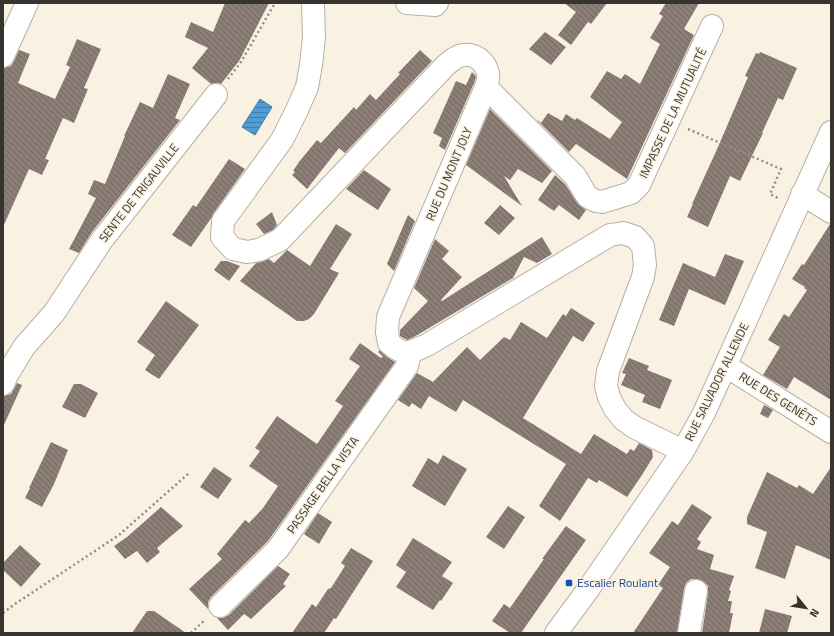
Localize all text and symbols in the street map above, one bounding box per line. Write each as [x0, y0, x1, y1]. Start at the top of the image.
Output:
street label: IMPASSE DE LA MUTUALITÉ [634, 44, 711, 181]
street label: RUE DU MONT JOLY [420, 124, 477, 224]
street label: SENTE DE TRIGAUVILLE [94, 139, 183, 246]
street label: RUE SALVADOR ALLENDE [679, 319, 754, 444]
street label: RUE DES GENÊTS [735, 367, 821, 430]
street label: PASSAGE BELLA VISTA [282, 432, 363, 537]
place label: Escalier Roulant [577, 573, 659, 592]
marker: Escalier Roulant [564, 578, 574, 588]
north arrow [786, 588, 826, 628]
text: N [806, 606, 823, 620]

